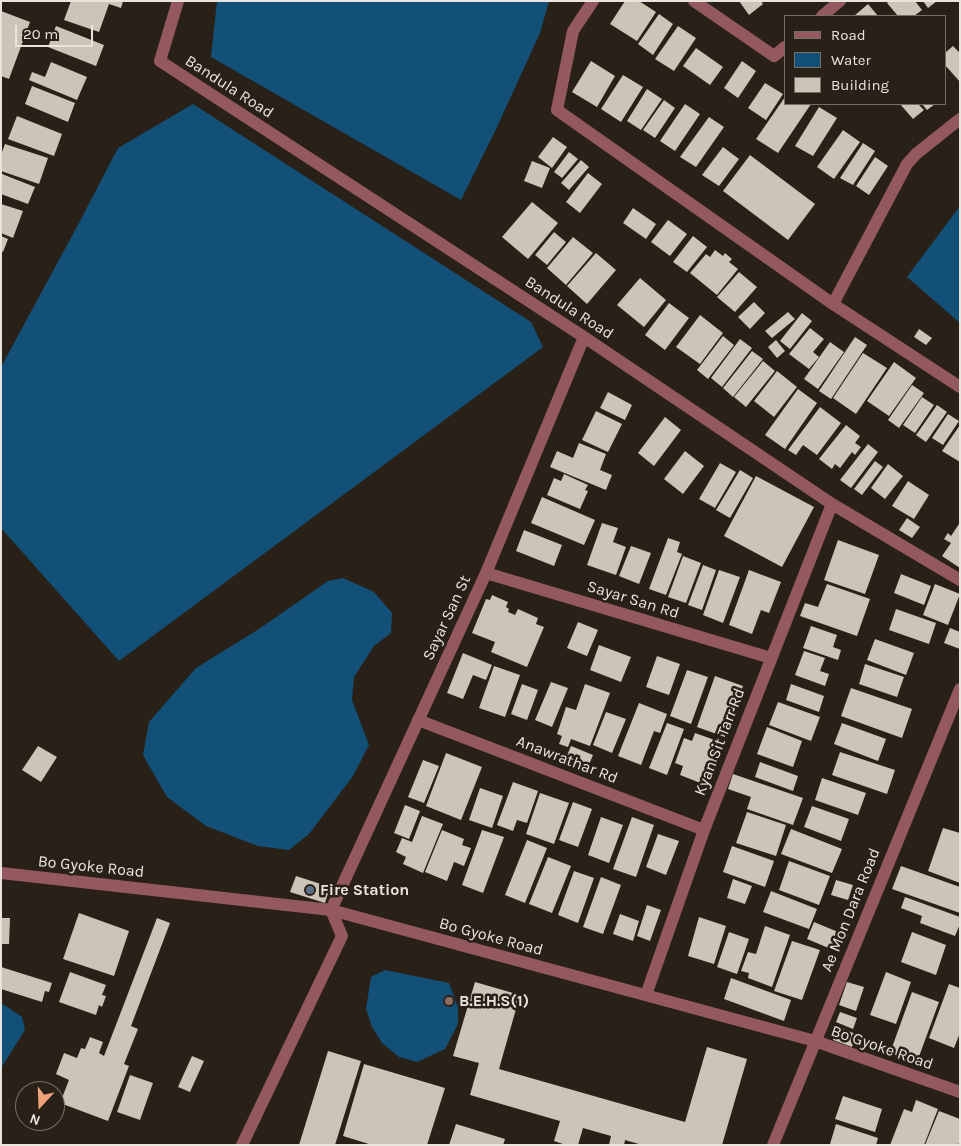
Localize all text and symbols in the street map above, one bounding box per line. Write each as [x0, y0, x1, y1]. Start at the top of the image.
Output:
scale bar [18, 15, 95, 47]
legend [784, 15, 946, 105]
text: 20 m [23, 25, 58, 43]
text: Road [831, 26, 866, 44]
street label: Bandula Road [181, 51, 277, 123]
text: Water [831, 51, 871, 69]
text: Building [831, 76, 889, 94]
street label: Bandula Road [521, 272, 617, 344]
street label: Sayar San St [419, 572, 475, 664]
street label: Sayar San Rd [585, 577, 681, 623]
street label: Kyan Sit Tarr Rd [691, 685, 749, 799]
street label: Anawrathar Rd [514, 732, 620, 788]
street label: Ae Mon Dara Road [817, 845, 885, 975]
street label: Bo Gyoke Road [37, 852, 145, 882]
place label: Fire Station [320, 880, 409, 900]
marker: Fire Station [304, 884, 316, 896]
street label: Bo Gyoke Road [437, 914, 545, 960]
place label: B.E.H.S(1) [459, 991, 529, 1011]
marker: B.E.H.S(1) [443, 995, 455, 1007]
street label: Bo Gyoke Road [828, 1022, 936, 1074]
north arrow [15, 1081, 65, 1131]
text: N [27, 1110, 43, 1129]

